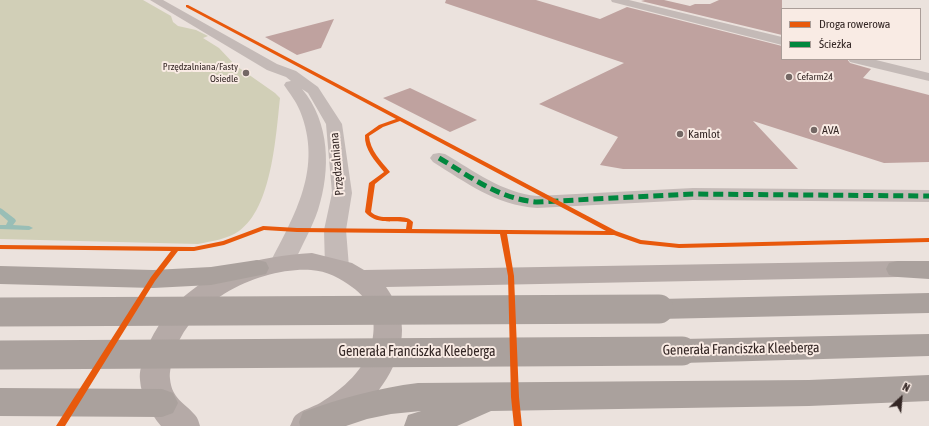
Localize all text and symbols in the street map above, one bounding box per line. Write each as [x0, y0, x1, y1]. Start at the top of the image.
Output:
legend [781, 8, 921, 60]
text: Droga rowerowa [819, 17, 890, 31]
text: Ścieżka [819, 37, 852, 51]
place label: Przędzalniana/Fasty Osiedle [163, 61, 238, 84]
marker: Przędzalniana/Fasty Osiedle [241, 68, 251, 78]
place label: Cefarm24 [797, 71, 833, 83]
marker: Cefarm24 [784, 72, 794, 82]
place label: AVA [822, 123, 839, 137]
marker: AVA [809, 125, 819, 135]
place label: Kamlot [688, 127, 720, 141]
marker: Kamlot [675, 129, 685, 139]
street label: Przędzalniana [327, 132, 347, 196]
street label: Generała Franciszka Kleeberga [662, 339, 820, 359]
street label: Generała Franciszka Kleeberga [339, 344, 495, 360]
north arrow [881, 378, 921, 418]
text: N [901, 380, 912, 394]

